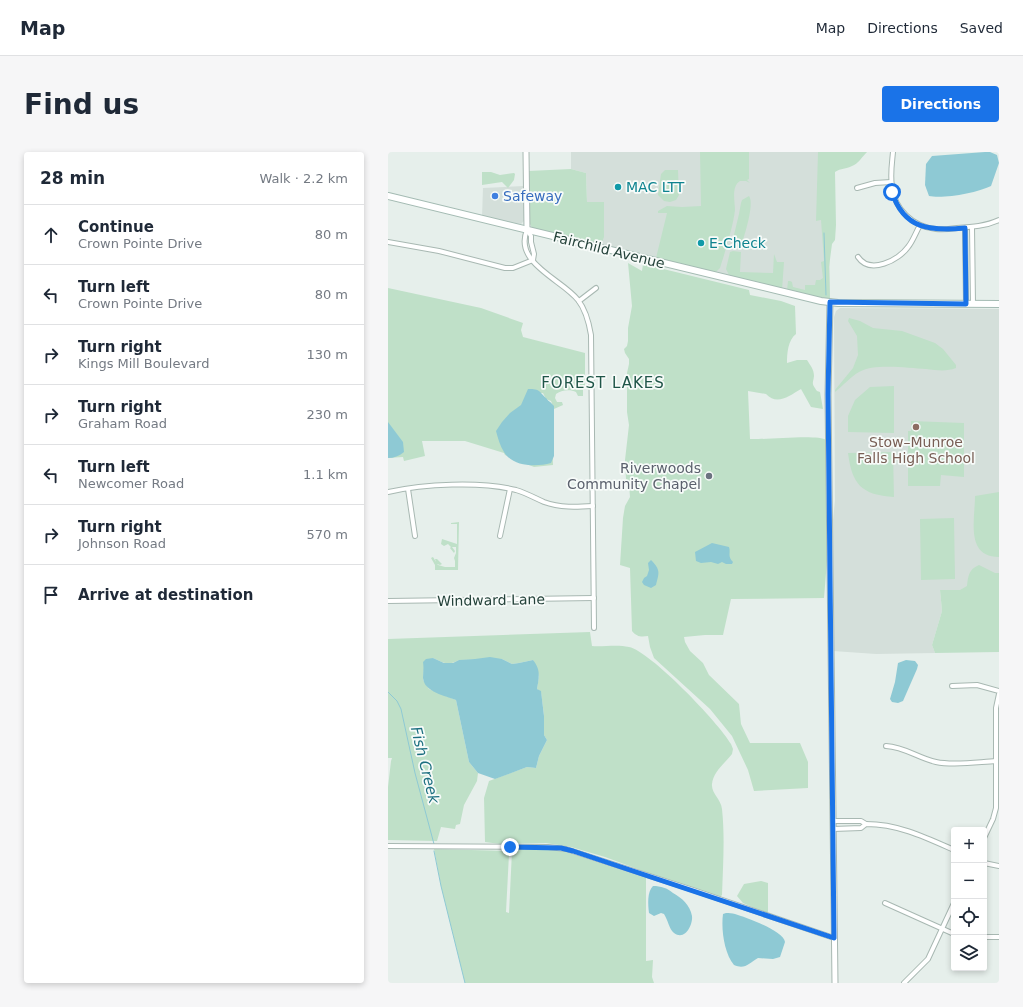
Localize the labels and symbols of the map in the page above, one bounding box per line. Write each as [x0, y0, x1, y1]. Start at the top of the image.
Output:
place label: MAC LTT [626, 179, 685, 195]
marker: MAC LTT [613, 182, 623, 192]
route start [883, 183, 901, 201]
place label: Safeway [503, 188, 562, 204]
marker: Safeway [490, 191, 500, 201]
street label: Fairchild Avenue [552, 228, 666, 272]
place label: E-Check [709, 235, 767, 251]
marker: E-Check [696, 238, 706, 248]
district label: FOREST LAKES [541, 374, 665, 392]
marker: Stow–Munroe Falls High School [911, 422, 921, 432]
place label: Stow–Munroe Falls High School [857, 434, 975, 466]
place label: Riverwoods Community Chapel [567, 460, 701, 492]
marker: Riverwoods Community Chapel [704, 471, 714, 481]
street label: Windward Lane [437, 591, 545, 609]
water label: Fish Creek [407, 725, 444, 807]
route end [501, 838, 519, 856]

